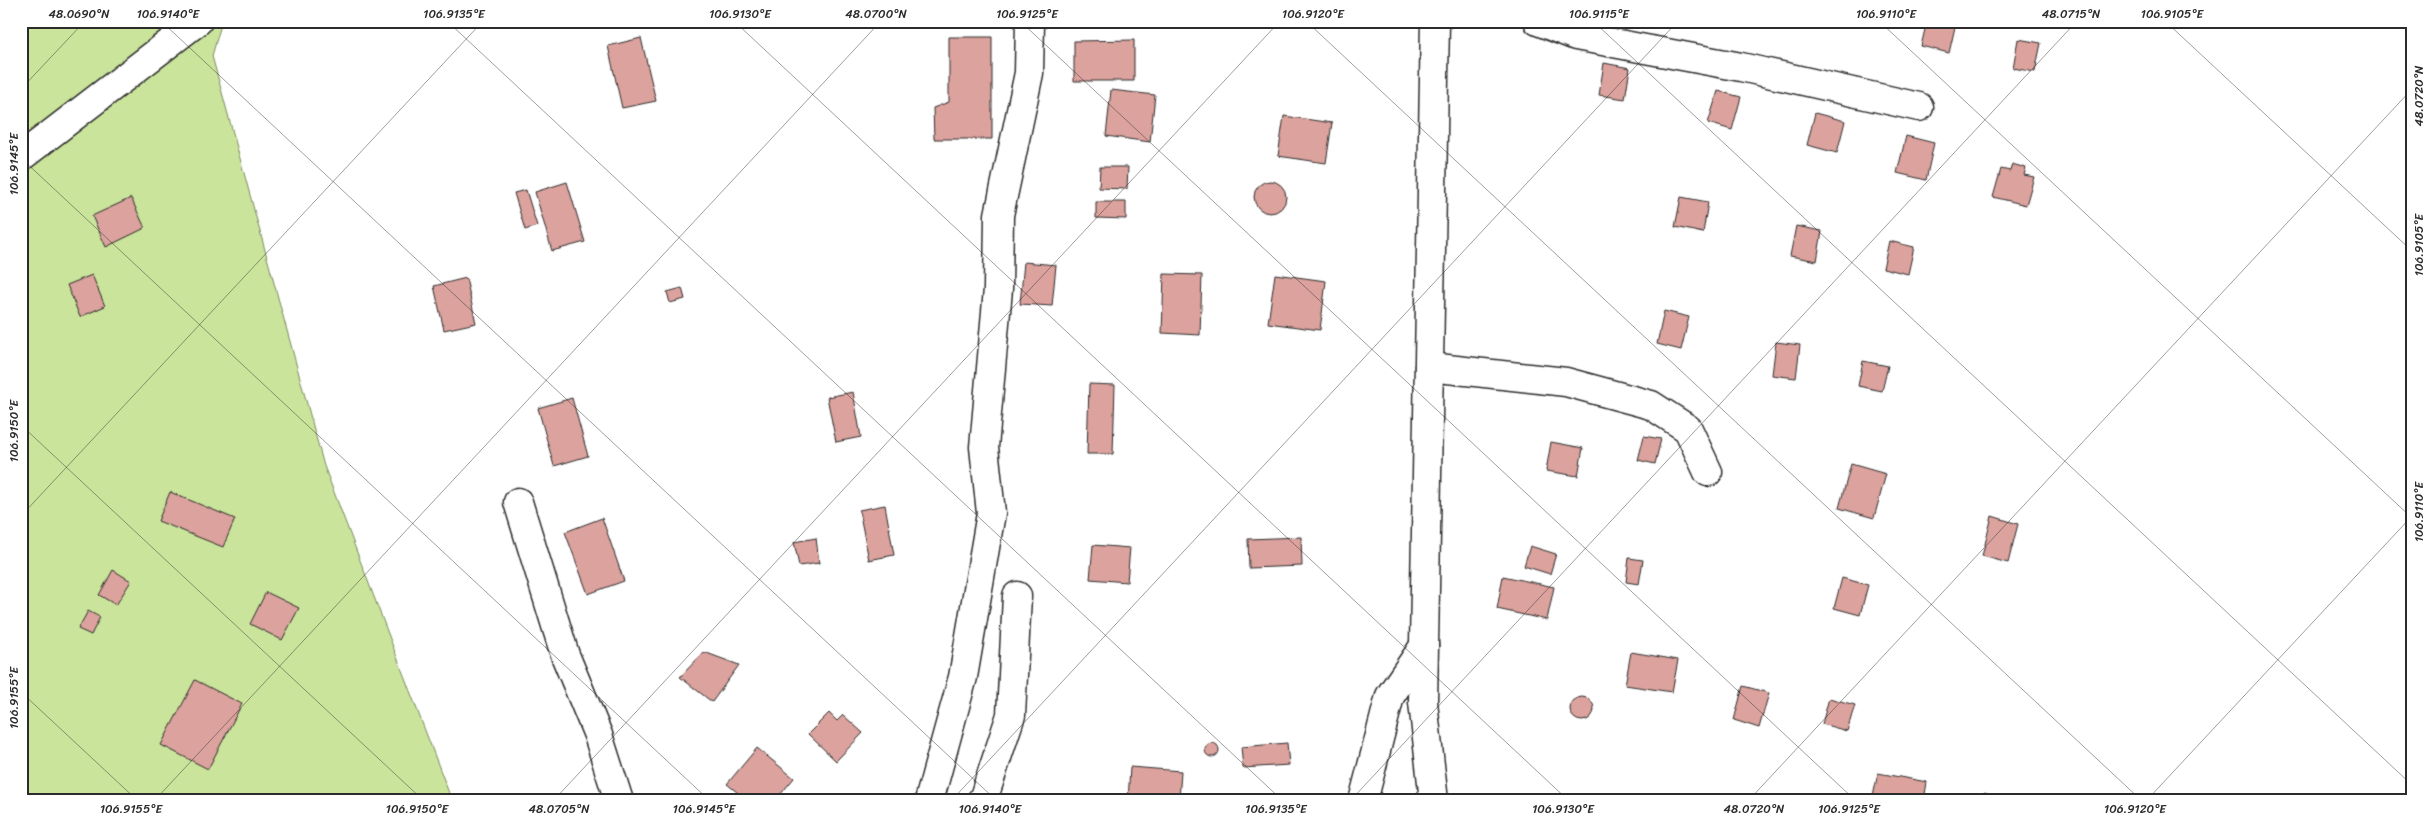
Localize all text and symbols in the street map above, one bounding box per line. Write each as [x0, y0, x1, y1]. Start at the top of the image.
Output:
text: 48.0690°N [48, 3, 110, 25]
text: 106.9140°E [137, 3, 201, 25]
text: 106.9135°E [423, 3, 486, 25]
text: 106.9130°E [709, 3, 772, 25]
text: 48.0700°N [845, 3, 907, 25]
text: 106.9125°E [996, 3, 1059, 25]
text: 106.9120°E [1282, 3, 1345, 25]
text: 106.9115°E [1569, 3, 1630, 25]
text: 106.9110°E [1856, 3, 1917, 25]
text: 48.0715°N [2042, 3, 2101, 25]
text: 106.9105°E [2141, 3, 2205, 25]
text: 48.0720°N [2408, 65, 2430, 126]
text: 106.9145°E [3, 132, 25, 195]
text: 106.9105°E [2408, 212, 2430, 276]
text: 106.9150°E [3, 398, 25, 462]
text: 106.9110°E [2408, 481, 2430, 542]
text: 106.9155°E [3, 666, 25, 729]
text: 106.9155°E [100, 798, 163, 820]
text: 106.9150°E [386, 798, 450, 820]
text: 48.0705°N [528, 798, 590, 820]
text: 106.9145°E [673, 798, 736, 820]
text: 106.9140°E [959, 798, 1023, 820]
text: 106.9135°E [1245, 798, 1308, 820]
text: 106.9130°E [1532, 798, 1595, 820]
text: 48.0720°N [1724, 798, 1785, 820]
text: 106.9125°E [1818, 798, 1881, 820]
text: 106.9120°E [2104, 798, 2167, 820]

